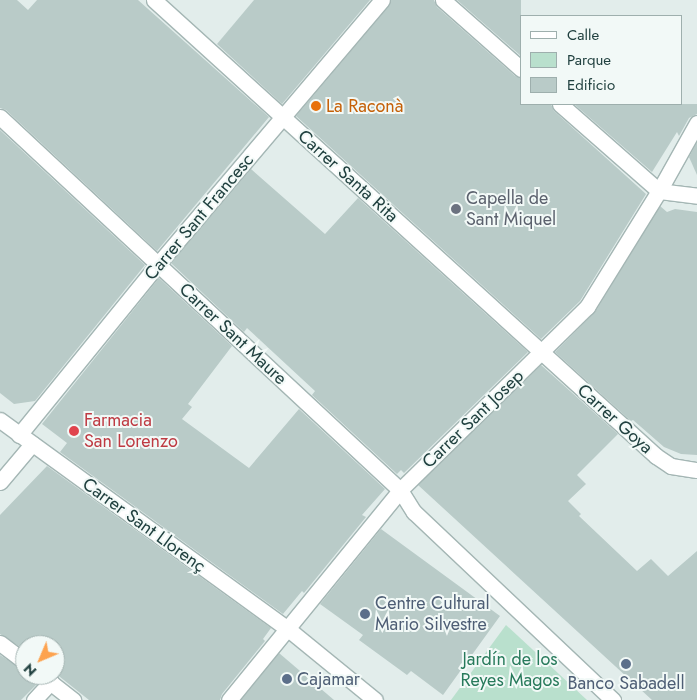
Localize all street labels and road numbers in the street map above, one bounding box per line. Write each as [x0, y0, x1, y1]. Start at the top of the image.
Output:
street label: Carrer Santa Rita [293, 125, 403, 227]
street label: Carrer Sant Francesc [140, 149, 258, 285]
street label: Carrer Sant Maure [175, 279, 291, 389]
street label: Carrer Sant Josep [418, 365, 528, 473]
street label: Carrer Goya [573, 380, 657, 458]
street label: Carrer Sant Llorenç [78, 473, 210, 577]

